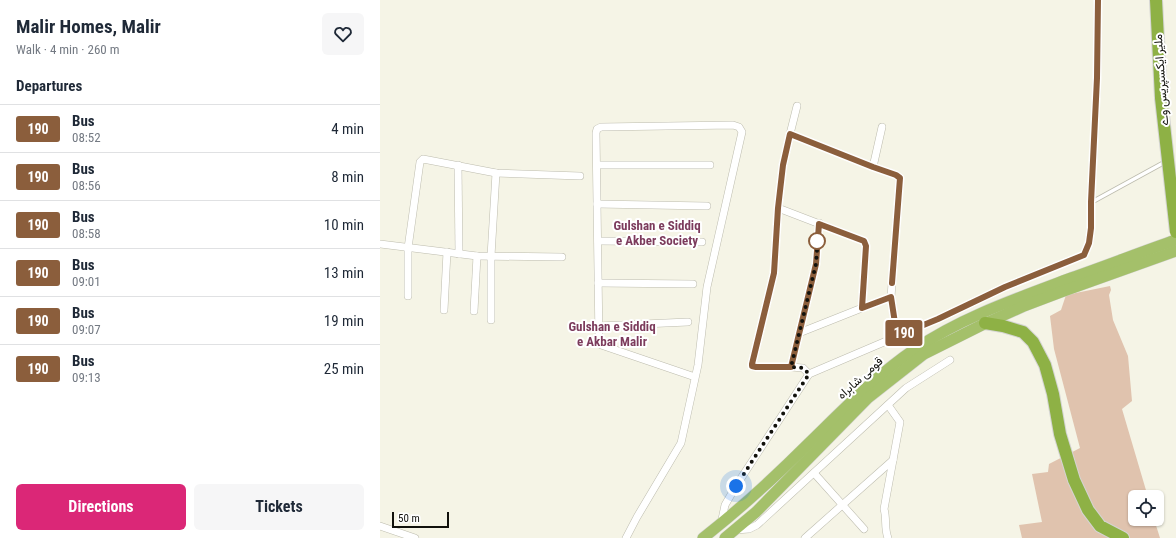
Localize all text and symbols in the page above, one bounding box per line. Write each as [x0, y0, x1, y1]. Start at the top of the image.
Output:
button: heart [322, 13, 364, 55]
text: Malir Homes, Malir [16, 15, 161, 38]
street label: ملیر ایکسپریس وے [1151, 34, 1172, 126]
text: Walk · 4 min · 260 m [16, 42, 120, 57]
text: Departures [16, 77, 82, 95]
text: Bus [72, 112, 95, 130]
text: 4 min [331, 120, 364, 138]
text: 190 [27, 121, 49, 137]
text: 08:52 [72, 130, 101, 145]
text: Bus [72, 160, 95, 178]
text: 8 min [331, 168, 364, 186]
text: 190 [27, 169, 49, 185]
text: 08:56 [72, 178, 101, 193]
text: Bus [72, 208, 95, 226]
text: 10 min [324, 216, 364, 234]
text: 190 [27, 217, 49, 233]
district label: Gulshan e Siddiq e Akber Society [613, 218, 701, 248]
text: 08:58 [72, 226, 101, 241]
unlabelled marker [808, 232, 826, 250]
text: Bus [72, 256, 95, 274]
text: 13 min [324, 264, 364, 282]
text: 190 [27, 265, 49, 281]
text: 09:01 [72, 274, 101, 289]
text: Bus [72, 304, 95, 322]
text: 19 min [324, 312, 364, 330]
text: 190 [27, 313, 49, 329]
district label: Gulshan e Siddiq e Akbar Malir [568, 319, 656, 349]
line badge: 190 [881, 320, 927, 346]
text: 09:07 [72, 322, 101, 337]
text: 190 [893, 325, 915, 341]
text: Bus [72, 352, 95, 370]
street label: قومی شاہراہ [834, 354, 886, 403]
text: 25 min [324, 360, 364, 378]
text: 190 [27, 361, 49, 377]
text: 09:13 [72, 370, 101, 385]
your location [726, 476, 746, 496]
button: Directions [16, 484, 186, 530]
button: Tickets [194, 484, 364, 530]
map controls [1128, 490, 1164, 526]
button: locate [1128, 490, 1164, 526]
scale bar [392, 510, 449, 529]
text: 50 m [398, 512, 420, 525]

